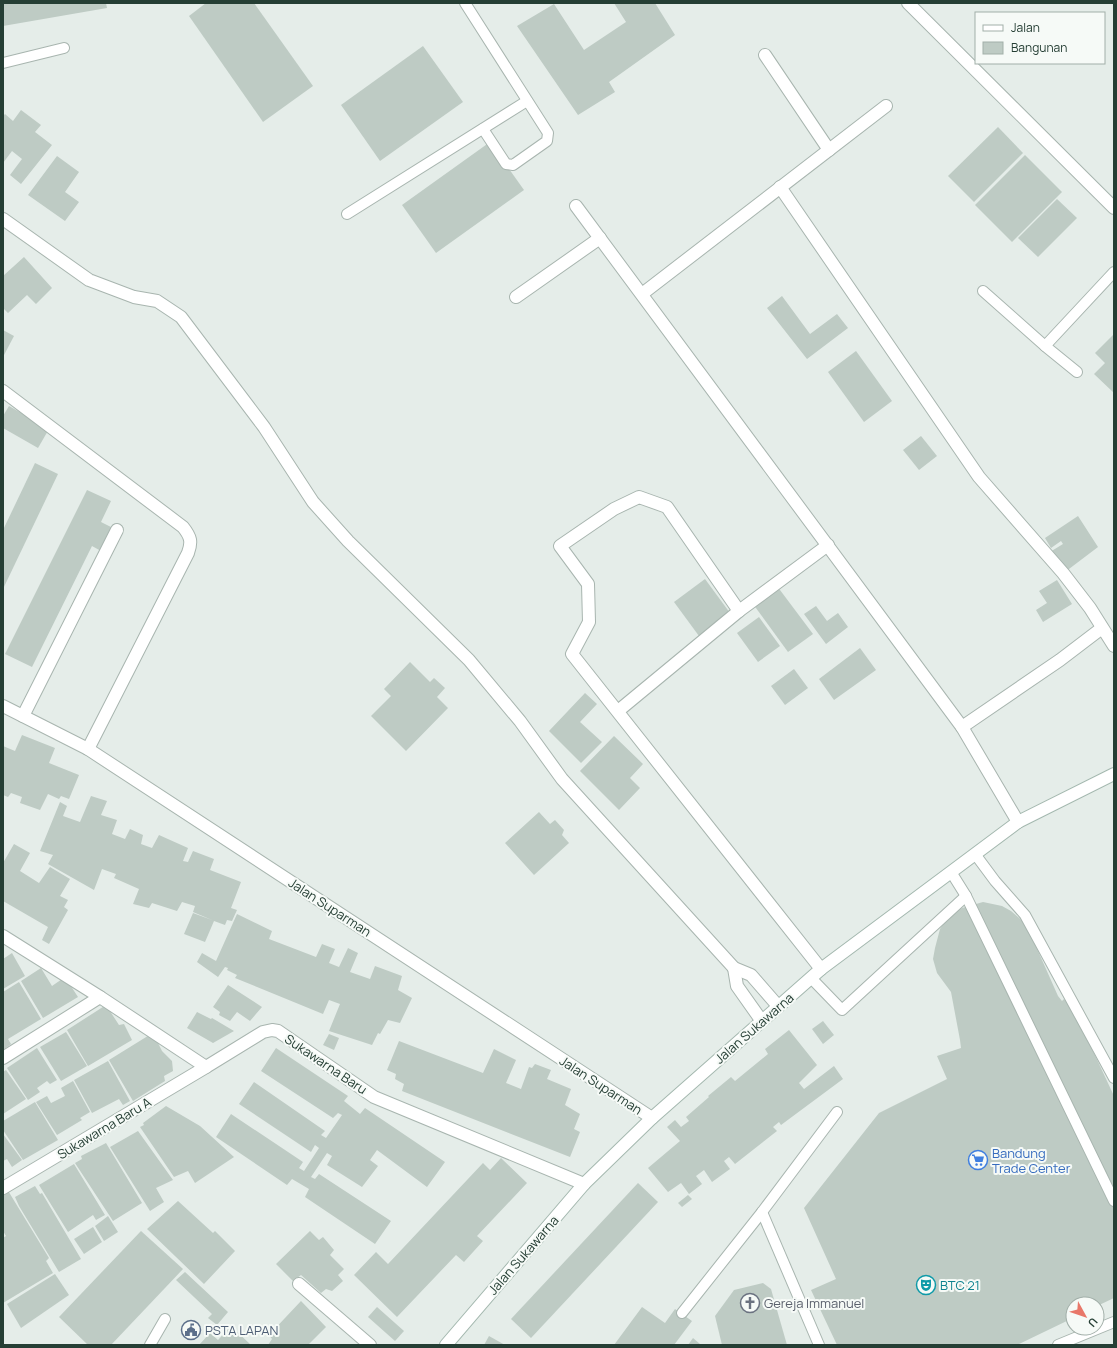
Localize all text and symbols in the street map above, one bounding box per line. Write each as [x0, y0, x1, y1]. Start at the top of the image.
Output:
legend [975, 12, 1105, 64]
text: Jalan [1011, 19, 1040, 36]
text: Bangunan [1011, 39, 1067, 56]
street label: Jalan Suparman [285, 874, 375, 940]
street label: Jalan Sukawarna [711, 989, 797, 1067]
street label: Sukawarna Baru [281, 1030, 371, 1098]
street label: Jalan Suparman [556, 1052, 646, 1118]
street label: Sukawarna Baru A [54, 1093, 154, 1163]
place label: Bandung Trade Center [992, 1144, 1071, 1177]
supermarket icon: Bandung Trade Center [967, 1149, 989, 1171]
street label: Jalan Sukawarna [484, 1212, 562, 1298]
theatre icon: BTC 21 [915, 1274, 937, 1296]
place label: BTC 21 [940, 1276, 980, 1294]
church icon: Gereja Immanuel [739, 1292, 761, 1314]
place label: Gereja Immanuel [764, 1294, 864, 1312]
north arrow [1065, 1296, 1105, 1336]
text: U [1085, 1315, 1101, 1331]
public building icon: PSTA LAPAN [180, 1319, 202, 1341]
place label: PSTA LAPAN [205, 1321, 278, 1339]

